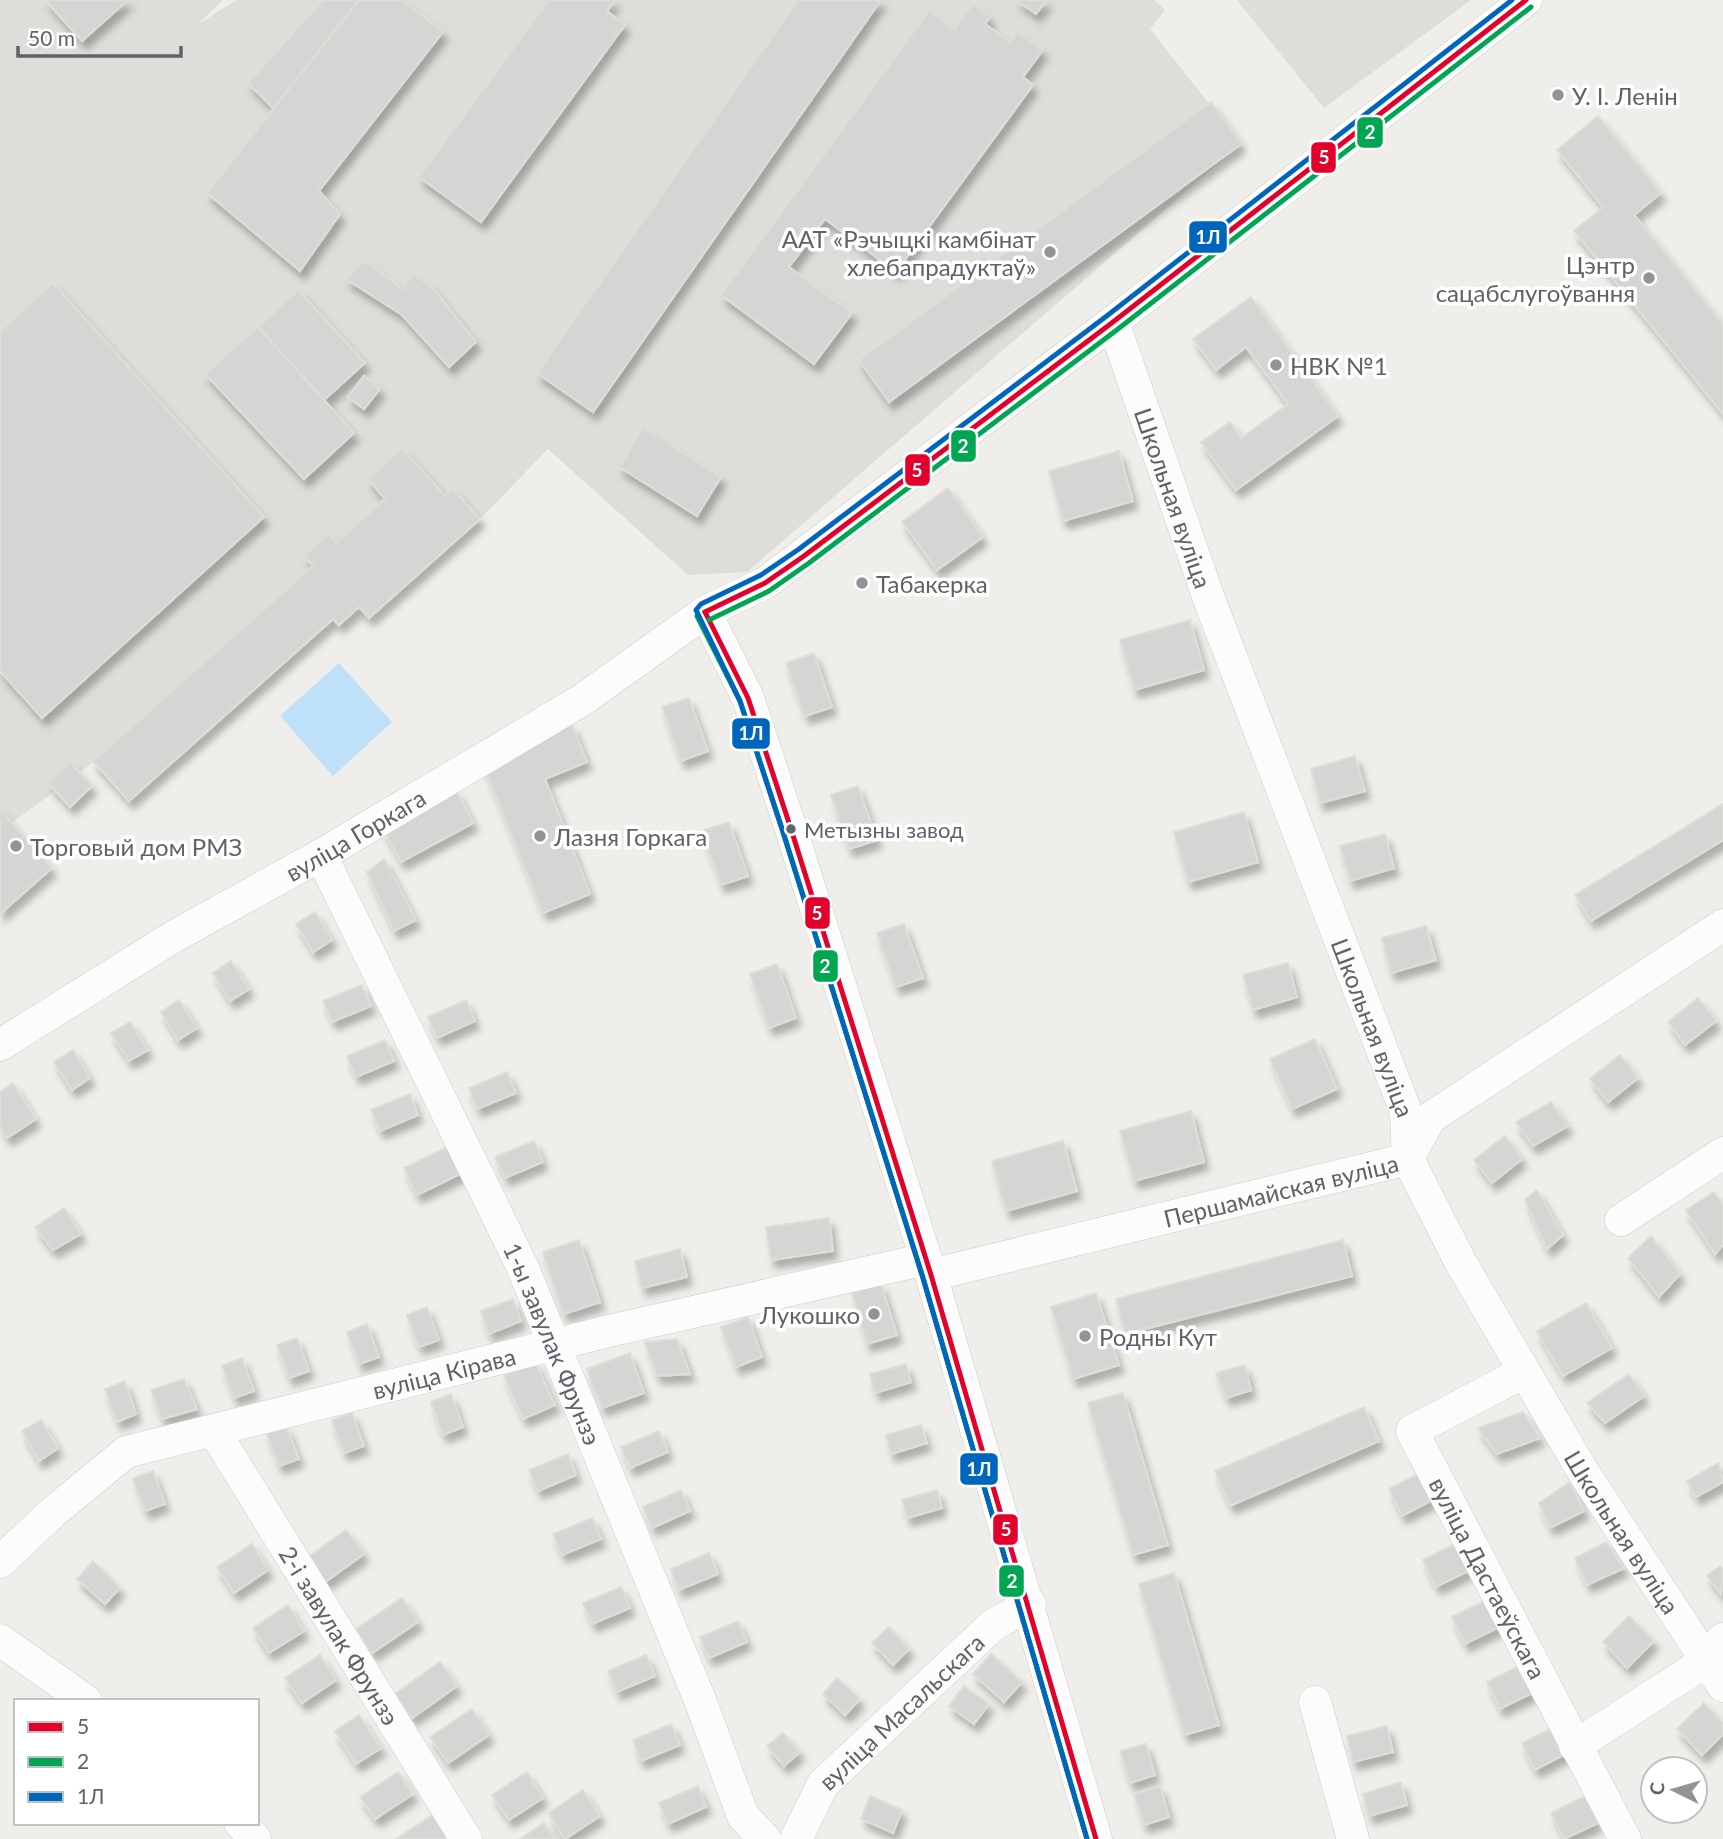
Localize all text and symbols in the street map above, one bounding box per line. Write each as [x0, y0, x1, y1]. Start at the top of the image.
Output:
scale bar [18, 14, 180, 58]
text: 50 m [28, 25, 75, 50]
place label: У. І. Ленін [1572, 81, 1678, 110]
marker: У. І. Ленін [1550, 87, 1566, 103]
line badge: 2 [1356, 116, 1384, 149]
text: 2 [1364, 120, 1376, 143]
line badge: 5 [1310, 141, 1337, 174]
text: 5 [1318, 145, 1330, 168]
line badge: 1Л [1188, 220, 1228, 254]
place label: ААТ «Рэчыцкі камбінат хлебапрадуктаў» [782, 224, 1036, 281]
text: 1Л [1195, 225, 1221, 248]
marker: ААТ «Рэчыцкі камбінат хлебапрадуктаў» [1042, 244, 1058, 260]
place label: Цэнтр сацабслугоўвання [1436, 250, 1635, 307]
marker: Цэнтр сацабслугоўвання [1641, 270, 1657, 286]
place label: НВК №1 [1290, 351, 1388, 380]
marker: НВК №1 [1268, 357, 1284, 373]
street label: Школьная вуліца [1129, 404, 1219, 592]
line badge: 2 [950, 429, 977, 463]
text: 2 [957, 434, 969, 457]
line badge: 5 [904, 453, 931, 487]
text: 5 [911, 458, 923, 481]
place label: Табакерка [876, 569, 988, 598]
marker: Табакерка [854, 575, 870, 591]
line badge: 1Л [731, 717, 771, 750]
text: 1Л [738, 721, 764, 744]
street label: вуліца Горкага [280, 782, 430, 886]
place label: Метызны завод [804, 816, 964, 843]
place label: Лазня Горкага [553, 822, 707, 851]
marker: Метызны завод [784, 822, 798, 836]
marker: Лазня Горкага [532, 828, 548, 844]
place label: Торговый дом РМЗ [30, 832, 242, 861]
marker: Торговый дом РМЗ [8, 838, 24, 854]
line badge: 5 [804, 896, 831, 930]
text: 5 [811, 901, 823, 924]
street label: Школьная вуліца [1326, 934, 1421, 1121]
line badge: 2 [812, 949, 839, 983]
text: 2 [819, 954, 831, 977]
street label: Першамайская вуліца [1160, 1147, 1401, 1232]
street label: 1-ы завулак Фрунзэ [498, 1237, 608, 1449]
place label: Лукошко [759, 1300, 860, 1329]
marker: Лукошко [866, 1306, 882, 1322]
place label: Родны Кут [1099, 1322, 1217, 1351]
marker: Родны Кут [1077, 1328, 1093, 1344]
street label: вуліца Кірава [369, 1341, 518, 1404]
street label: Школьная вуліца [1559, 1445, 1686, 1619]
line badge: 1Л [959, 1452, 999, 1486]
text: 1Л [966, 1457, 992, 1480]
street label: вуліца Дастаеўскага [1424, 1472, 1553, 1683]
line badge: 5 [992, 1513, 1019, 1546]
text: 5 [1000, 1517, 1012, 1540]
street label: 2-і завулак Фрунзэ [274, 1540, 406, 1730]
line badge: 2 [998, 1564, 1025, 1598]
text: 2 [1006, 1569, 1018, 1592]
street label: вуліца Масальскага [812, 1627, 990, 1795]
legend [14, 1699, 259, 1825]
text: 5 [77, 1713, 89, 1738]
text: 2 [77, 1748, 89, 1773]
north arrow [1639, 1755, 1709, 1825]
text: С [1645, 1781, 1669, 1796]
text: 1Л [77, 1783, 104, 1808]

